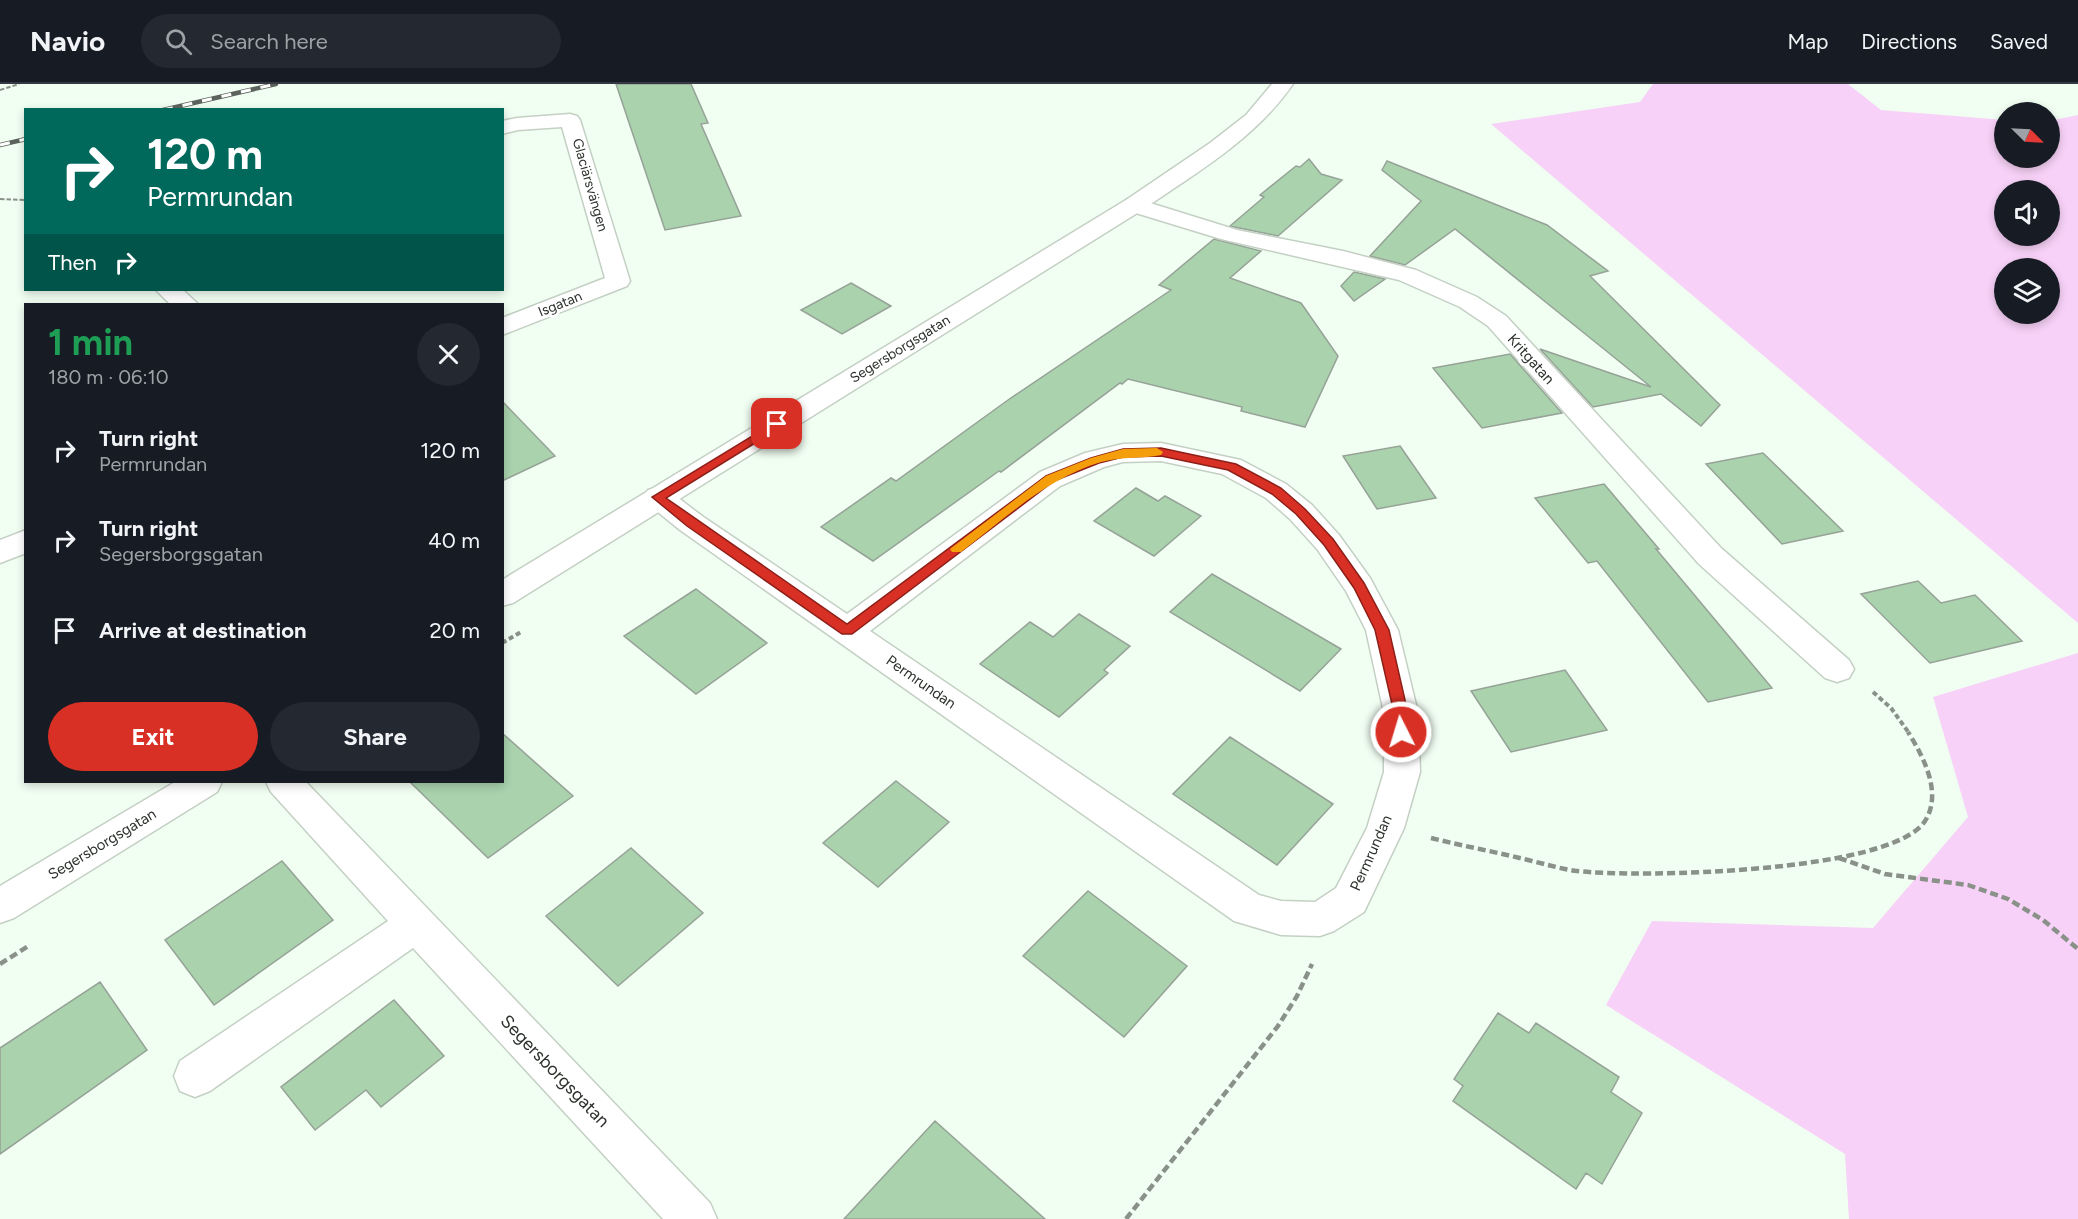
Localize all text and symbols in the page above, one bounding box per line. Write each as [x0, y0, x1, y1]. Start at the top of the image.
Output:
search box [141, 14, 561, 68]
text: Navio [30, 24, 105, 58]
icon: search [162, 25, 195, 58]
text: Search here [210, 28, 328, 55]
text: Map [1787, 29, 1828, 54]
text: Directions [1861, 29, 1957, 54]
text: Saved [1990, 29, 2048, 54]
north arrow [1994, 102, 2060, 168]
map controls [1994, 102, 2060, 324]
text: 120 m [147, 129, 263, 180]
icon: right [48, 132, 126, 210]
street label: Glaciärsvängen [569, 137, 611, 234]
text: Permrundan [147, 180, 293, 213]
button: sound [1994, 180, 2060, 246]
icon: right [109, 246, 142, 279]
text: Then [48, 249, 97, 276]
button: layers [1994, 258, 2060, 324]
street label: Isgatan [536, 287, 585, 320]
street label: Segersborgsgatan [847, 311, 953, 387]
text: 1 min [48, 321, 133, 364]
button: close [417, 323, 480, 386]
street label: Kritgatan [1504, 330, 1558, 388]
text: 180 m · 06:10 [48, 365, 169, 389]
pin [751, 398, 802, 449]
icon: arrive [760, 407, 793, 440]
text: Turn right [99, 425, 198, 452]
icon: right [48, 434, 81, 467]
text: 120 m [420, 437, 480, 464]
text: Permrundan [99, 452, 207, 476]
text: Turn right [99, 515, 198, 542]
icon: right [48, 524, 81, 557]
text: 40 m [428, 527, 480, 554]
text: Segersborgsgatan [99, 542, 263, 566]
icon: arrive [48, 614, 81, 647]
text: Arrive at destination [99, 617, 307, 644]
text: 20 m [429, 617, 480, 644]
street label: Permrundan [883, 651, 959, 713]
position arrow [1369, 700, 1433, 764]
button: Exit [48, 702, 258, 771]
button: Share [270, 702, 480, 771]
street label: Segersborgsgatan [45, 805, 159, 883]
street label: Permrundan [1346, 812, 1396, 894]
street label: Segersborgsgatan [496, 1010, 614, 1132]

